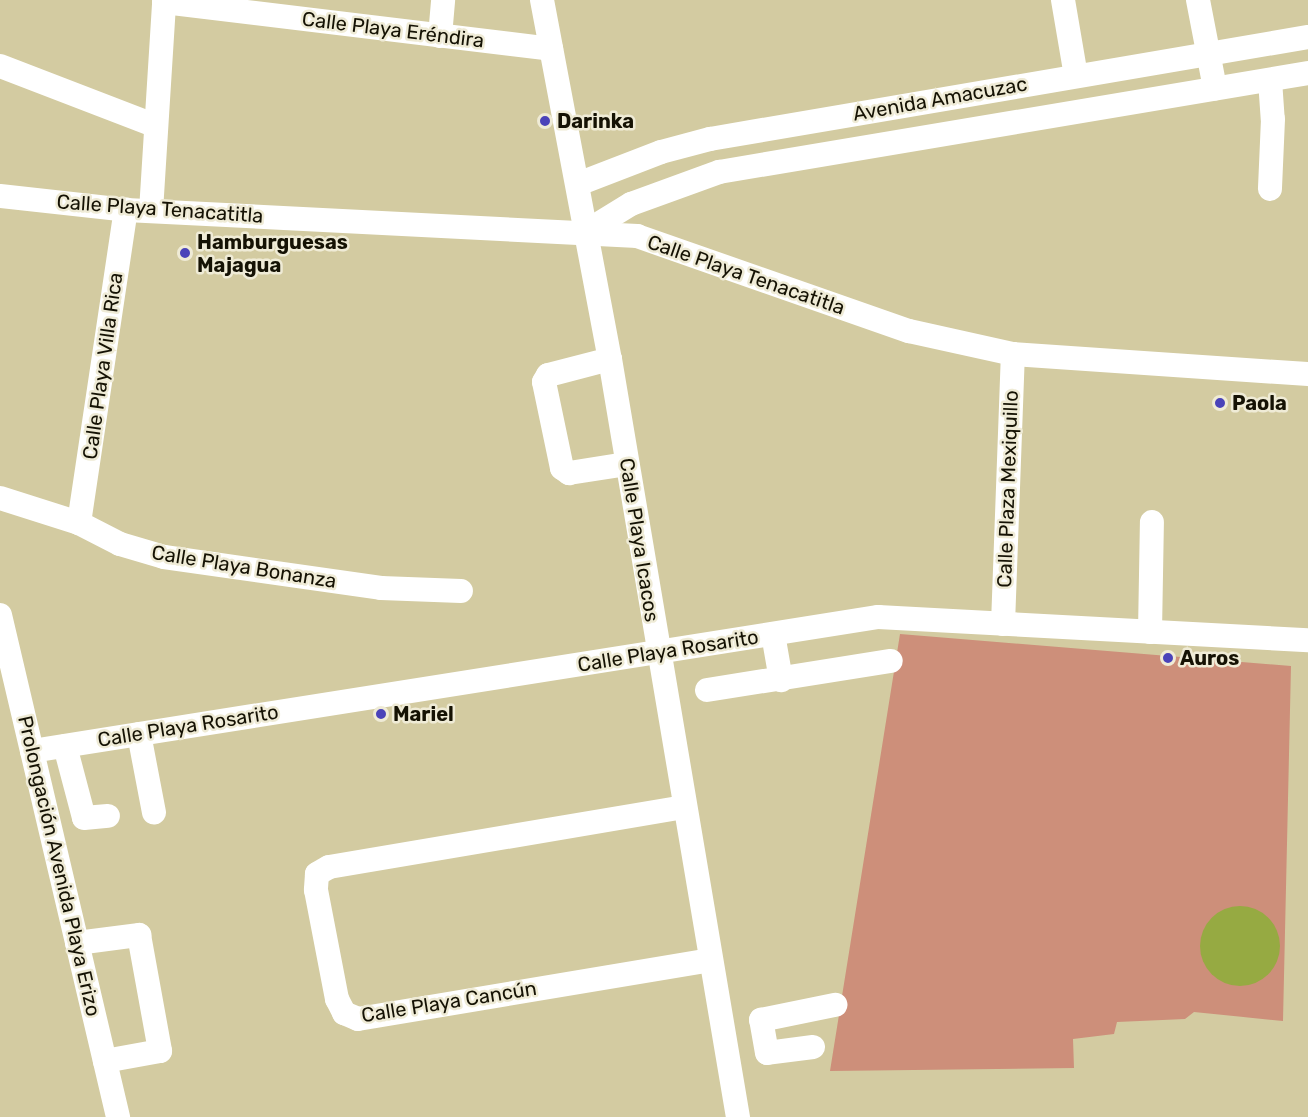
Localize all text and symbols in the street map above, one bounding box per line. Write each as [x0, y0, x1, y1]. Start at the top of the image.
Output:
street label: Calle Playa Eréndira [301, 7, 485, 53]
street label: Avenida Amacuzac [851, 72, 1029, 126]
place label: Darinka [557, 109, 634, 133]
marker: Darinka [538, 114, 552, 128]
street label: Calle Playa Tenacatitla [56, 190, 264, 228]
place label: Hamburguesas Majagua [197, 230, 348, 277]
street label: Calle Playa Tenacatitla [644, 230, 848, 320]
marker: Hamburguesas Majagua [178, 246, 192, 260]
street label: Calle Playa Villa Rica [78, 271, 128, 461]
street label: Calle Plaza Mexiquillo [993, 390, 1023, 588]
place label: Paola [1232, 391, 1287, 415]
marker: Paola [1213, 396, 1227, 410]
street label: Calle Playa Icacos [614, 456, 664, 624]
street label: Calle Playa Bonanza [150, 541, 338, 593]
street label: Calle Playa Rosarito [576, 625, 760, 677]
place label: Auros [1180, 646, 1239, 670]
marker: Auros [1161, 651, 1175, 665]
street label: Calle Playa Rosarito [96, 700, 280, 752]
place label: Mariel [393, 702, 454, 726]
marker: Mariel [374, 707, 388, 721]
street label: Prolongación Avenida Playa Erizo [13, 713, 105, 1019]
street label: Calle Playa Cancún [360, 976, 538, 1028]

